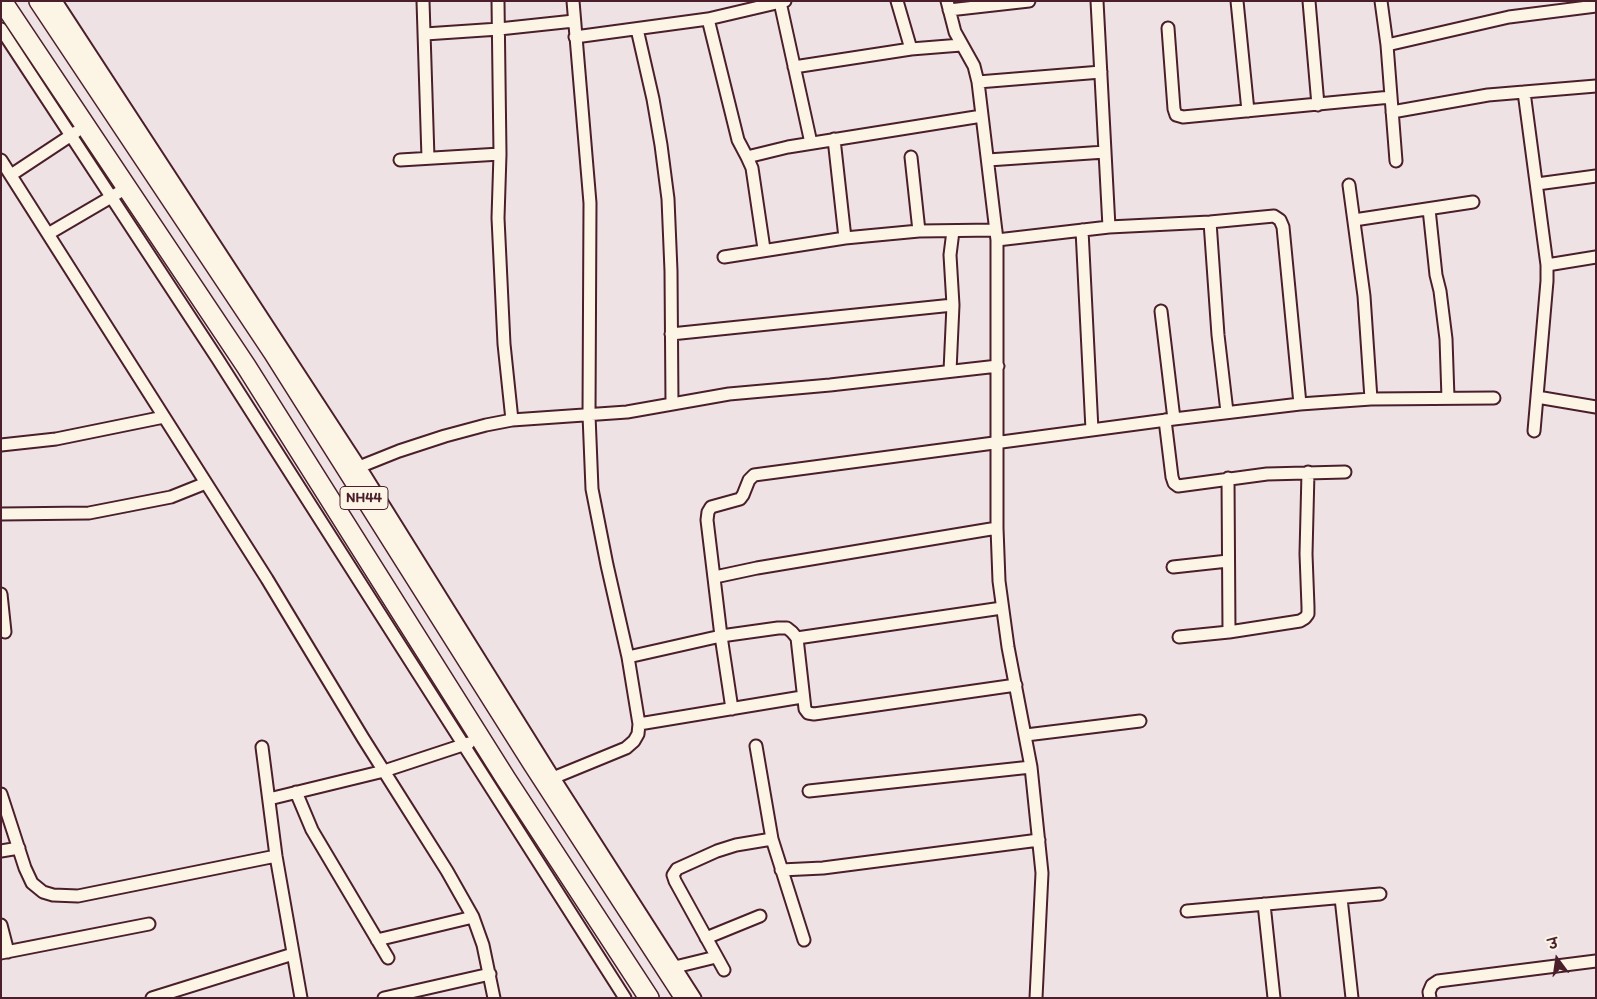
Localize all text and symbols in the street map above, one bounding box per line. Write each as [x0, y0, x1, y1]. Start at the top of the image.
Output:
road number: NH44 [340, 486, 388, 509]
north arrow [1532, 934, 1582, 984]
text: उ [1547, 935, 1560, 953]

